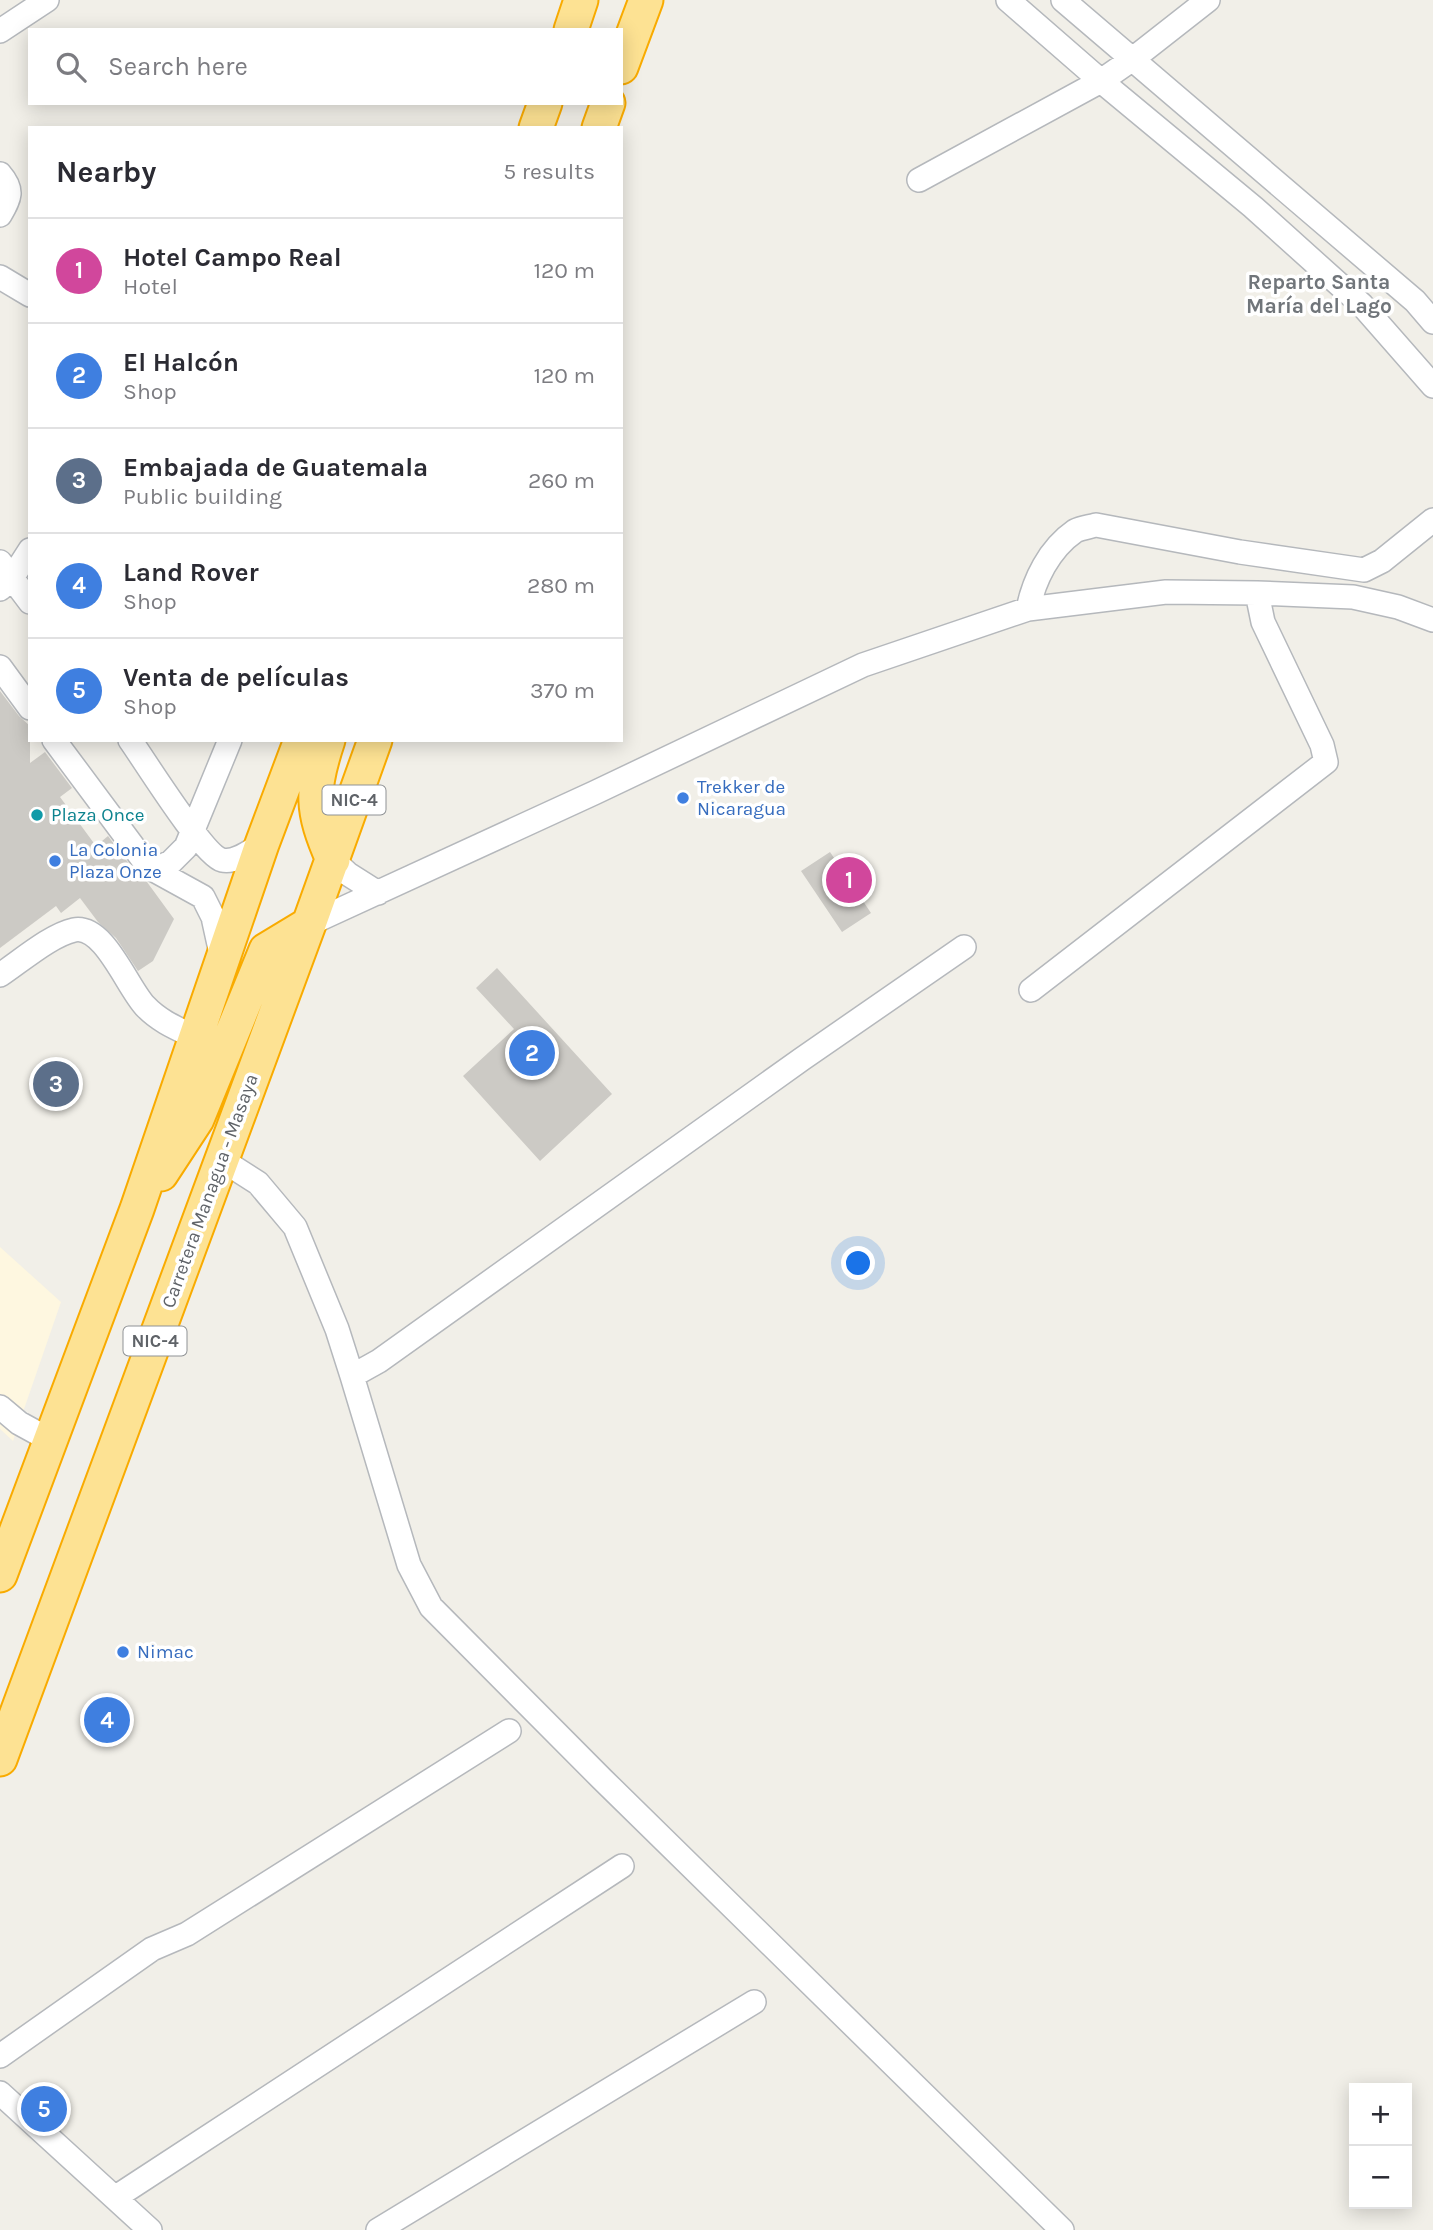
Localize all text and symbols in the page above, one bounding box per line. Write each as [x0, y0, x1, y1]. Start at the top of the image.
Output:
search box [28, 28, 623, 105]
icon: search [52, 48, 90, 86]
text: Search here [108, 51, 248, 82]
text: Nearby [56, 154, 156, 190]
text: 5 results [503, 158, 595, 185]
text: Hotel Campo Real [123, 242, 342, 273]
text: 1 [75, 257, 83, 284]
text: 120 m [533, 257, 595, 284]
district label: Reparto Santa María del Lago [1246, 270, 1392, 318]
text: Hotel [123, 273, 178, 300]
text: El Halcón [123, 347, 239, 378]
text: 2 [72, 362, 86, 389]
text: 120 m [533, 362, 595, 389]
text: Shop [123, 378, 177, 405]
text: Embajada de Guatemala [123, 452, 428, 483]
text: 3 [72, 467, 86, 494]
text: 260 m [528, 467, 595, 494]
text: Public building [123, 483, 282, 510]
text: Land Rover [123, 557, 259, 588]
text: 4 [72, 572, 86, 599]
text: 280 m [527, 572, 595, 599]
text: Shop [123, 588, 177, 615]
text: Venta de películas [123, 662, 349, 693]
text: 5 [72, 677, 86, 704]
text: 370 m [530, 677, 595, 704]
text: Shop [123, 693, 177, 720]
place label: Trekker de Nicaragua [697, 776, 786, 820]
road number: NIC-4 [322, 786, 386, 814]
marker: Trekker de Nicaragua [675, 790, 691, 806]
place label: Plaza Once [51, 804, 145, 826]
marker: Plaza Once [29, 807, 45, 823]
place label: La Colonia Plaza Onze [69, 839, 162, 883]
marker: La Colonia Plaza Onze [47, 853, 63, 869]
pin: 1 [826, 854, 872, 906]
pin: 2 [509, 1027, 555, 1079]
pin: 3 [33, 1058, 79, 1110]
street label: Carretera Managua - Masaya [157, 1071, 263, 1311]
your location [841, 1246, 875, 1280]
road number: NIC-4 [124, 1326, 186, 1356]
place label: Nimac [137, 1641, 194, 1663]
marker: Nimac [115, 1644, 131, 1660]
pin: 4 [84, 1694, 130, 1746]
pin: 5 [21, 2083, 67, 2135]
map controls [1349, 2083, 1412, 2209]
button: + [1349, 2083, 1412, 2146]
button: − [1349, 2146, 1412, 2209]

